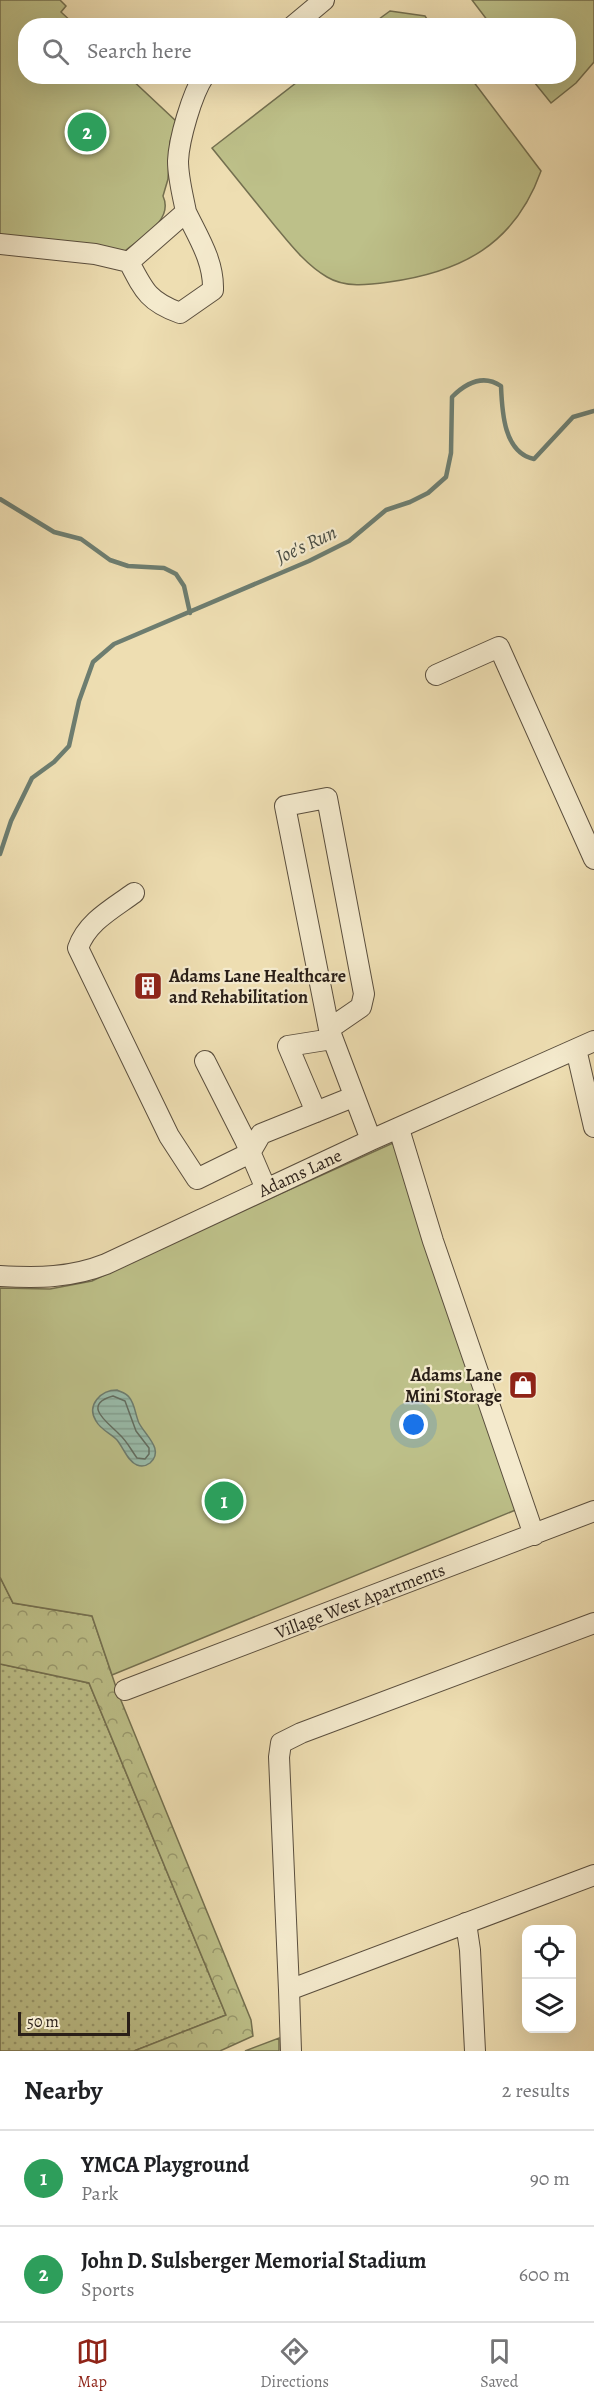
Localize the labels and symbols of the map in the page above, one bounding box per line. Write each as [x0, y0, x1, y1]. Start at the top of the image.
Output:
pin: 2 [68, 110, 106, 154]
water label: Joe's Run [270, 519, 341, 571]
place label: Adams Lane Healthcare and Rehabilitation [168, 964, 346, 1009]
building icon: Adams Lane Healthcare and Rehabilitation [132, 970, 164, 1002]
street label: Adams Lane [253, 1143, 346, 1203]
place label: Adams Lane Mini Storage [405, 1363, 502, 1408]
shop icon: Adams Lane Mini Storage [507, 1369, 539, 1401]
your location [399, 1410, 428, 1439]
pin: 1 [204, 1478, 244, 1524]
street label: Village West Apartments [271, 1557, 448, 1645]
scale bar [18, 2009, 130, 2036]

